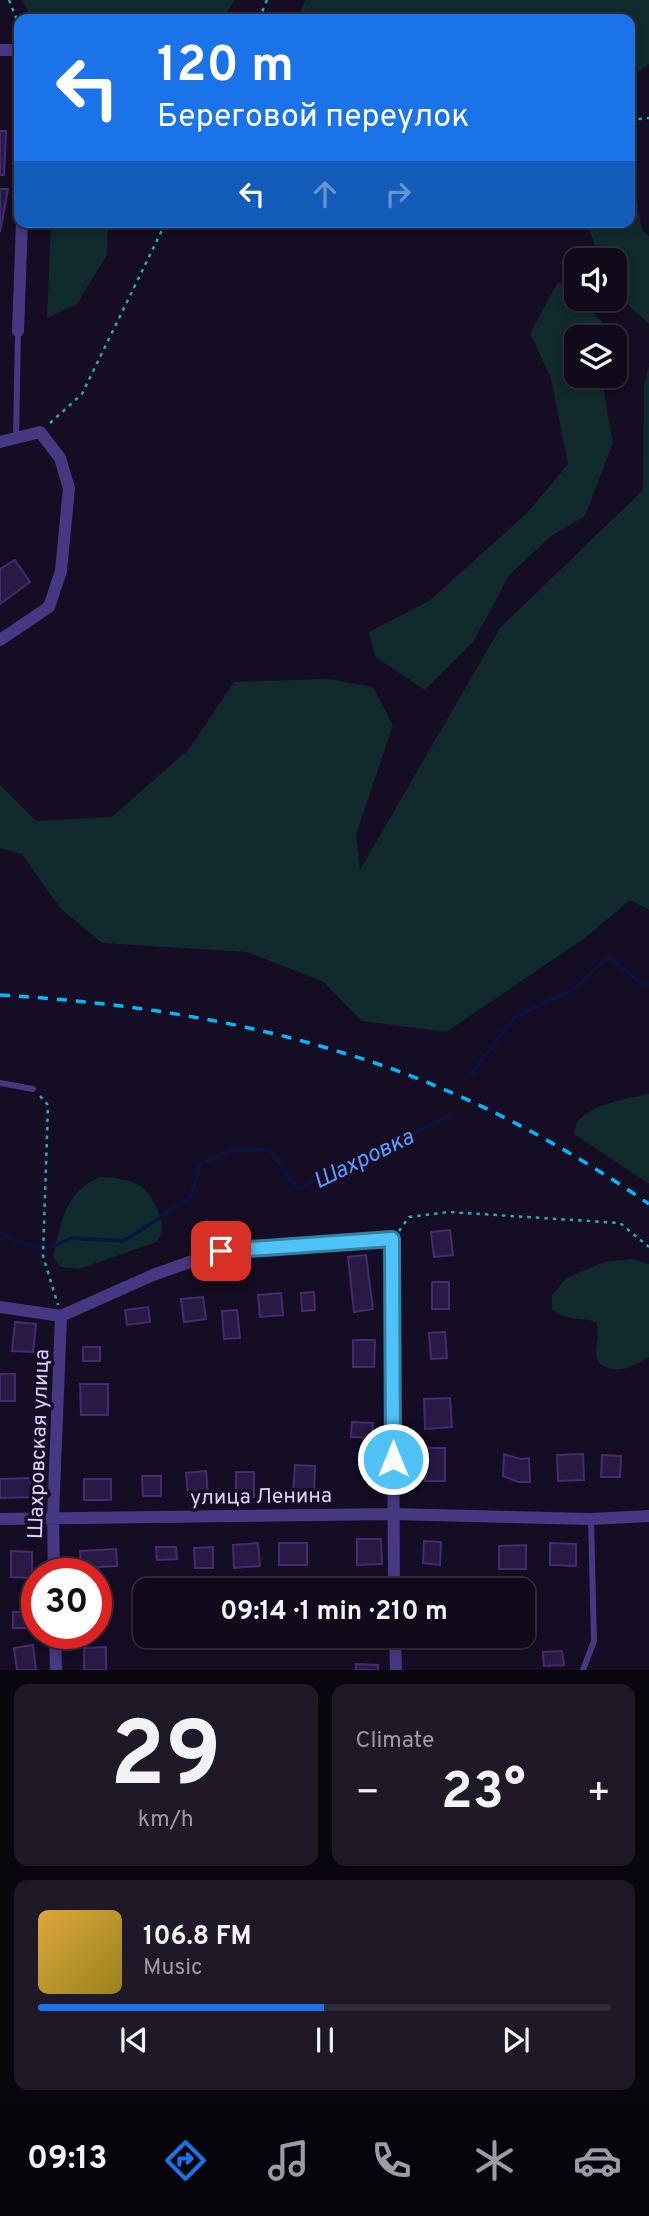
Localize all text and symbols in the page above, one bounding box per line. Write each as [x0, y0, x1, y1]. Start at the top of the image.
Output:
text: 120 m [157, 37, 294, 99]
icon: left [42, 42, 133, 133]
text: Береговой переулок [157, 98, 470, 138]
icon: left [233, 175, 271, 213]
icon: ahead [306, 175, 344, 213]
icon: right [379, 175, 417, 213]
map controls [564, 248, 627, 388]
button: sound [564, 248, 627, 311]
button: layers [564, 325, 627, 388]
water label: Шахровка [309, 1123, 419, 1197]
pin [191, 1221, 251, 1281]
icon: arrive [202, 1232, 240, 1270]
street label: Шахровская улица [23, 1349, 56, 1539]
position arrow [356, 1422, 430, 1496]
street label: улица Ленина [190, 1483, 332, 1512]
speed limit sign: 30 [21, 1558, 112, 1649]
text: 09:14 · 1 min · 210 m [220, 1596, 448, 1629]
text: 29 [110, 1703, 222, 1818]
text: Climate [356, 1727, 434, 1756]
text: 23° [441, 1761, 526, 1827]
text: − [356, 1770, 380, 1819]
text: + [586, 1770, 611, 1819]
text: km/h [138, 1806, 194, 1835]
text: 106.8 FM [143, 1921, 252, 1954]
text: Music [143, 1954, 203, 1983]
icon: previous [115, 2021, 153, 2059]
icon: pause [306, 2021, 344, 2059]
icon: next [497, 2021, 535, 2059]
icon: directions [161, 2136, 210, 2185]
icon: music [264, 2136, 313, 2185]
icon: phone [367, 2136, 416, 2185]
icon: climate [470, 2136, 519, 2185]
icon: car [573, 2136, 622, 2185]
text: 09:13 [27, 2140, 107, 2180]

